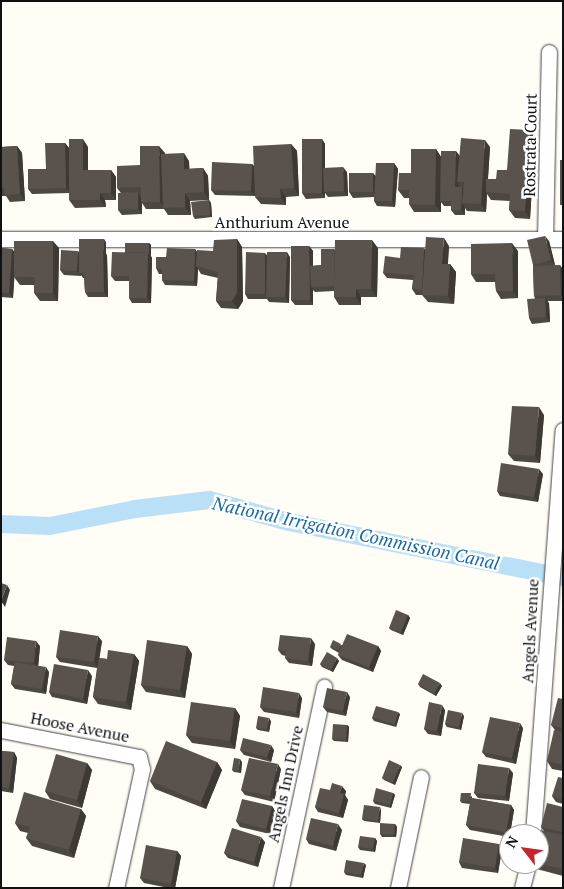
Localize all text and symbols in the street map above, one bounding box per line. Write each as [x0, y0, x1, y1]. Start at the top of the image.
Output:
street label: Rostrata Court [519, 93, 541, 197]
street label: Anthurium Avenue [214, 212, 350, 232]
water label: National Irrigation Commission Canal [211, 492, 501, 574]
street label: Angels Avenue [518, 578, 542, 684]
street label: Hoose Avenue [29, 708, 131, 746]
street label: Angels Inn Drive [263, 724, 307, 844]
north arrow [499, 824, 549, 874]
text: N [501, 832, 522, 851]

